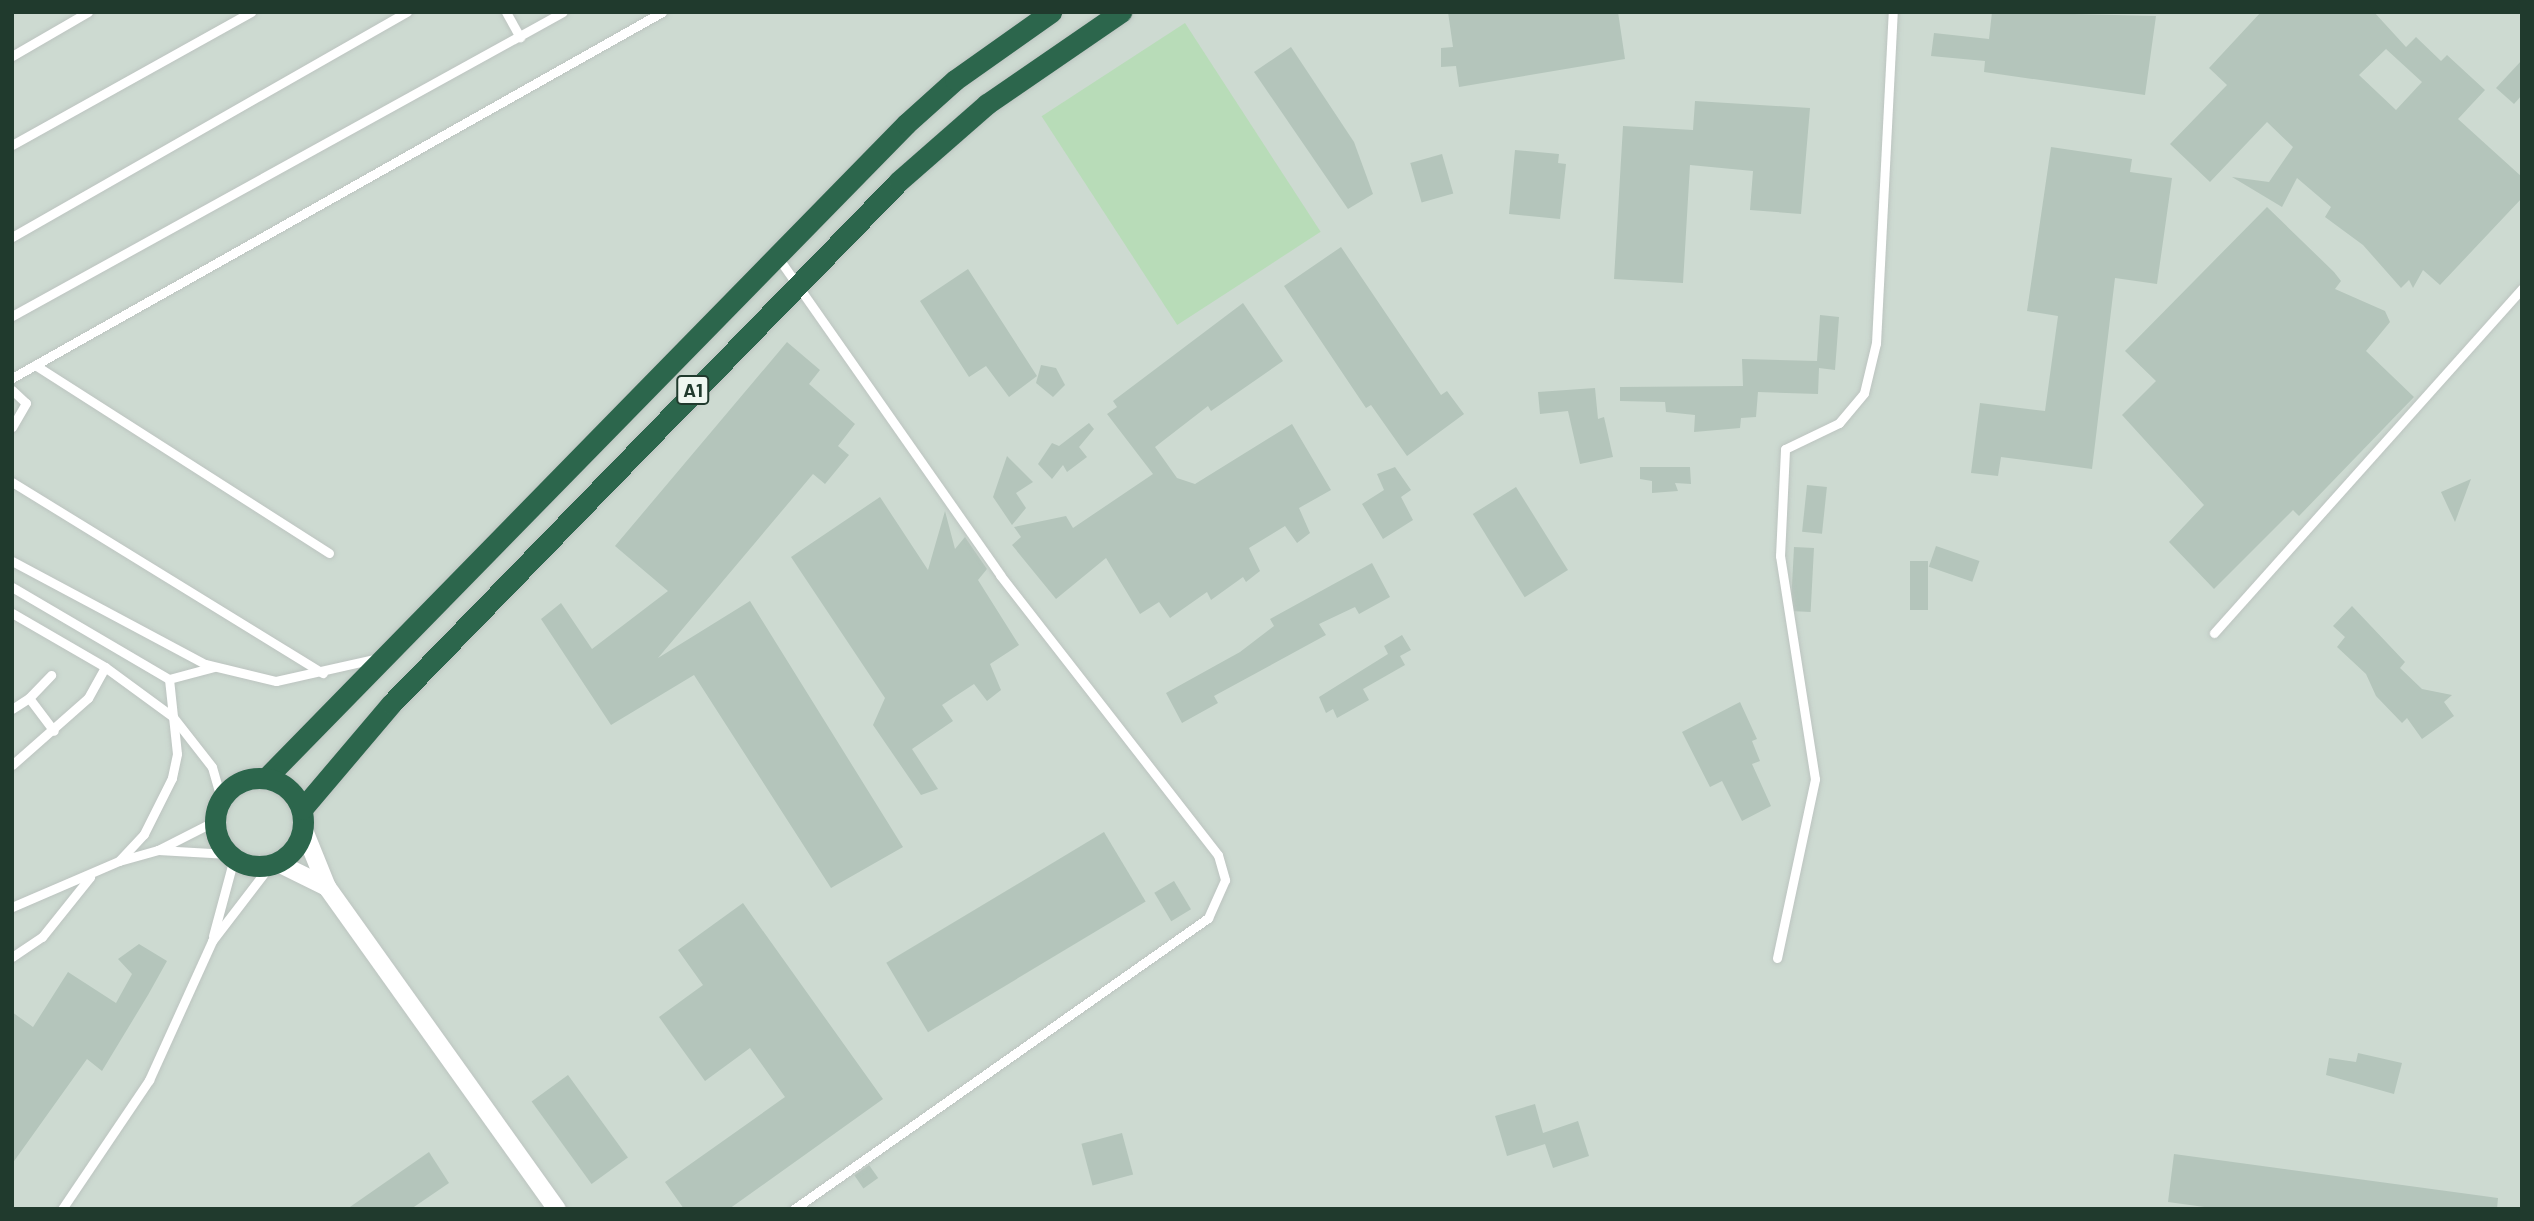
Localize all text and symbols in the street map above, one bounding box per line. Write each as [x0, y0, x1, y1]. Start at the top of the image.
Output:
road number: A1 [676, 374, 710, 406]

